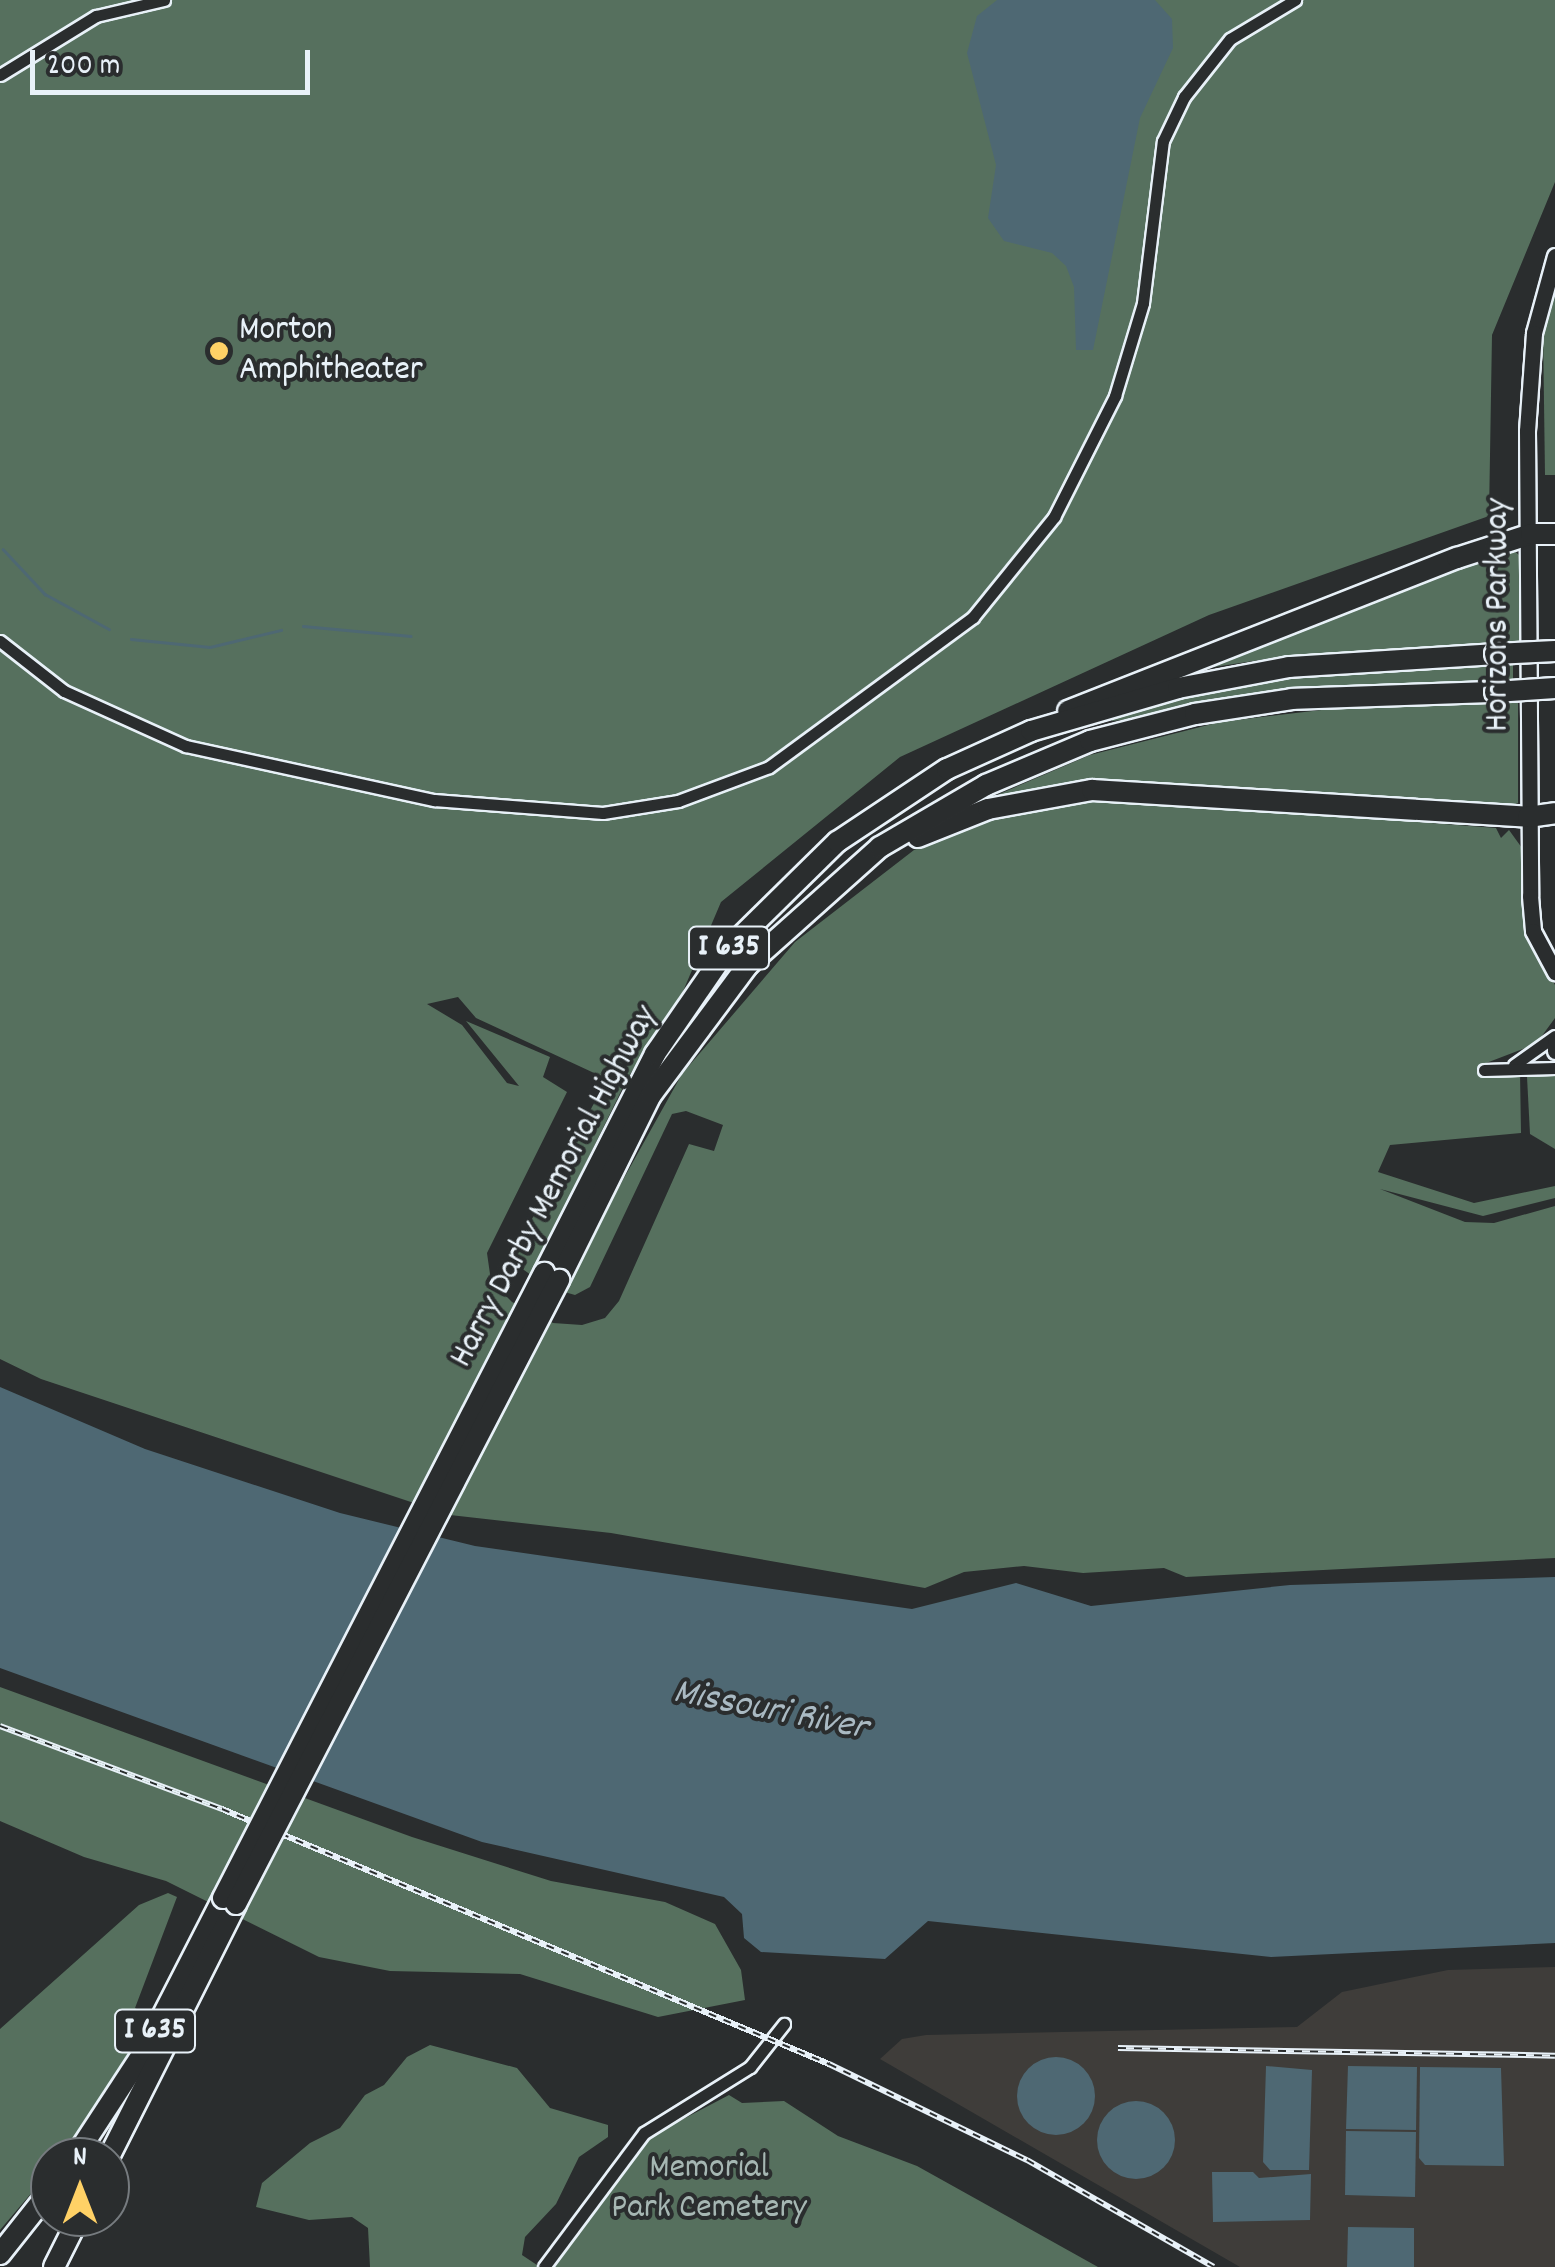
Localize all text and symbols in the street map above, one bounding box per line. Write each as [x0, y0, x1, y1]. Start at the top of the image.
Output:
scale bar [35, 30, 315, 92]
text: 200 m [47, 46, 120, 89]
place label: Morton Amphitheater [239, 310, 423, 392]
marker: Morton Amphitheater [208, 340, 230, 362]
street label: Horizons Parkway [1478, 498, 1520, 732]
road number: I 635 [686, 921, 772, 975]
street label: Harry Darby Memorial Highway [442, 999, 668, 1375]
water label: Missouri River [669, 1671, 871, 1753]
road number: I 635 [112, 2004, 198, 2058]
north arrow [30, 2137, 130, 2237]
text: N [73, 2139, 87, 2179]
park label: Memorial Park Cemetery [611, 2148, 807, 2230]

